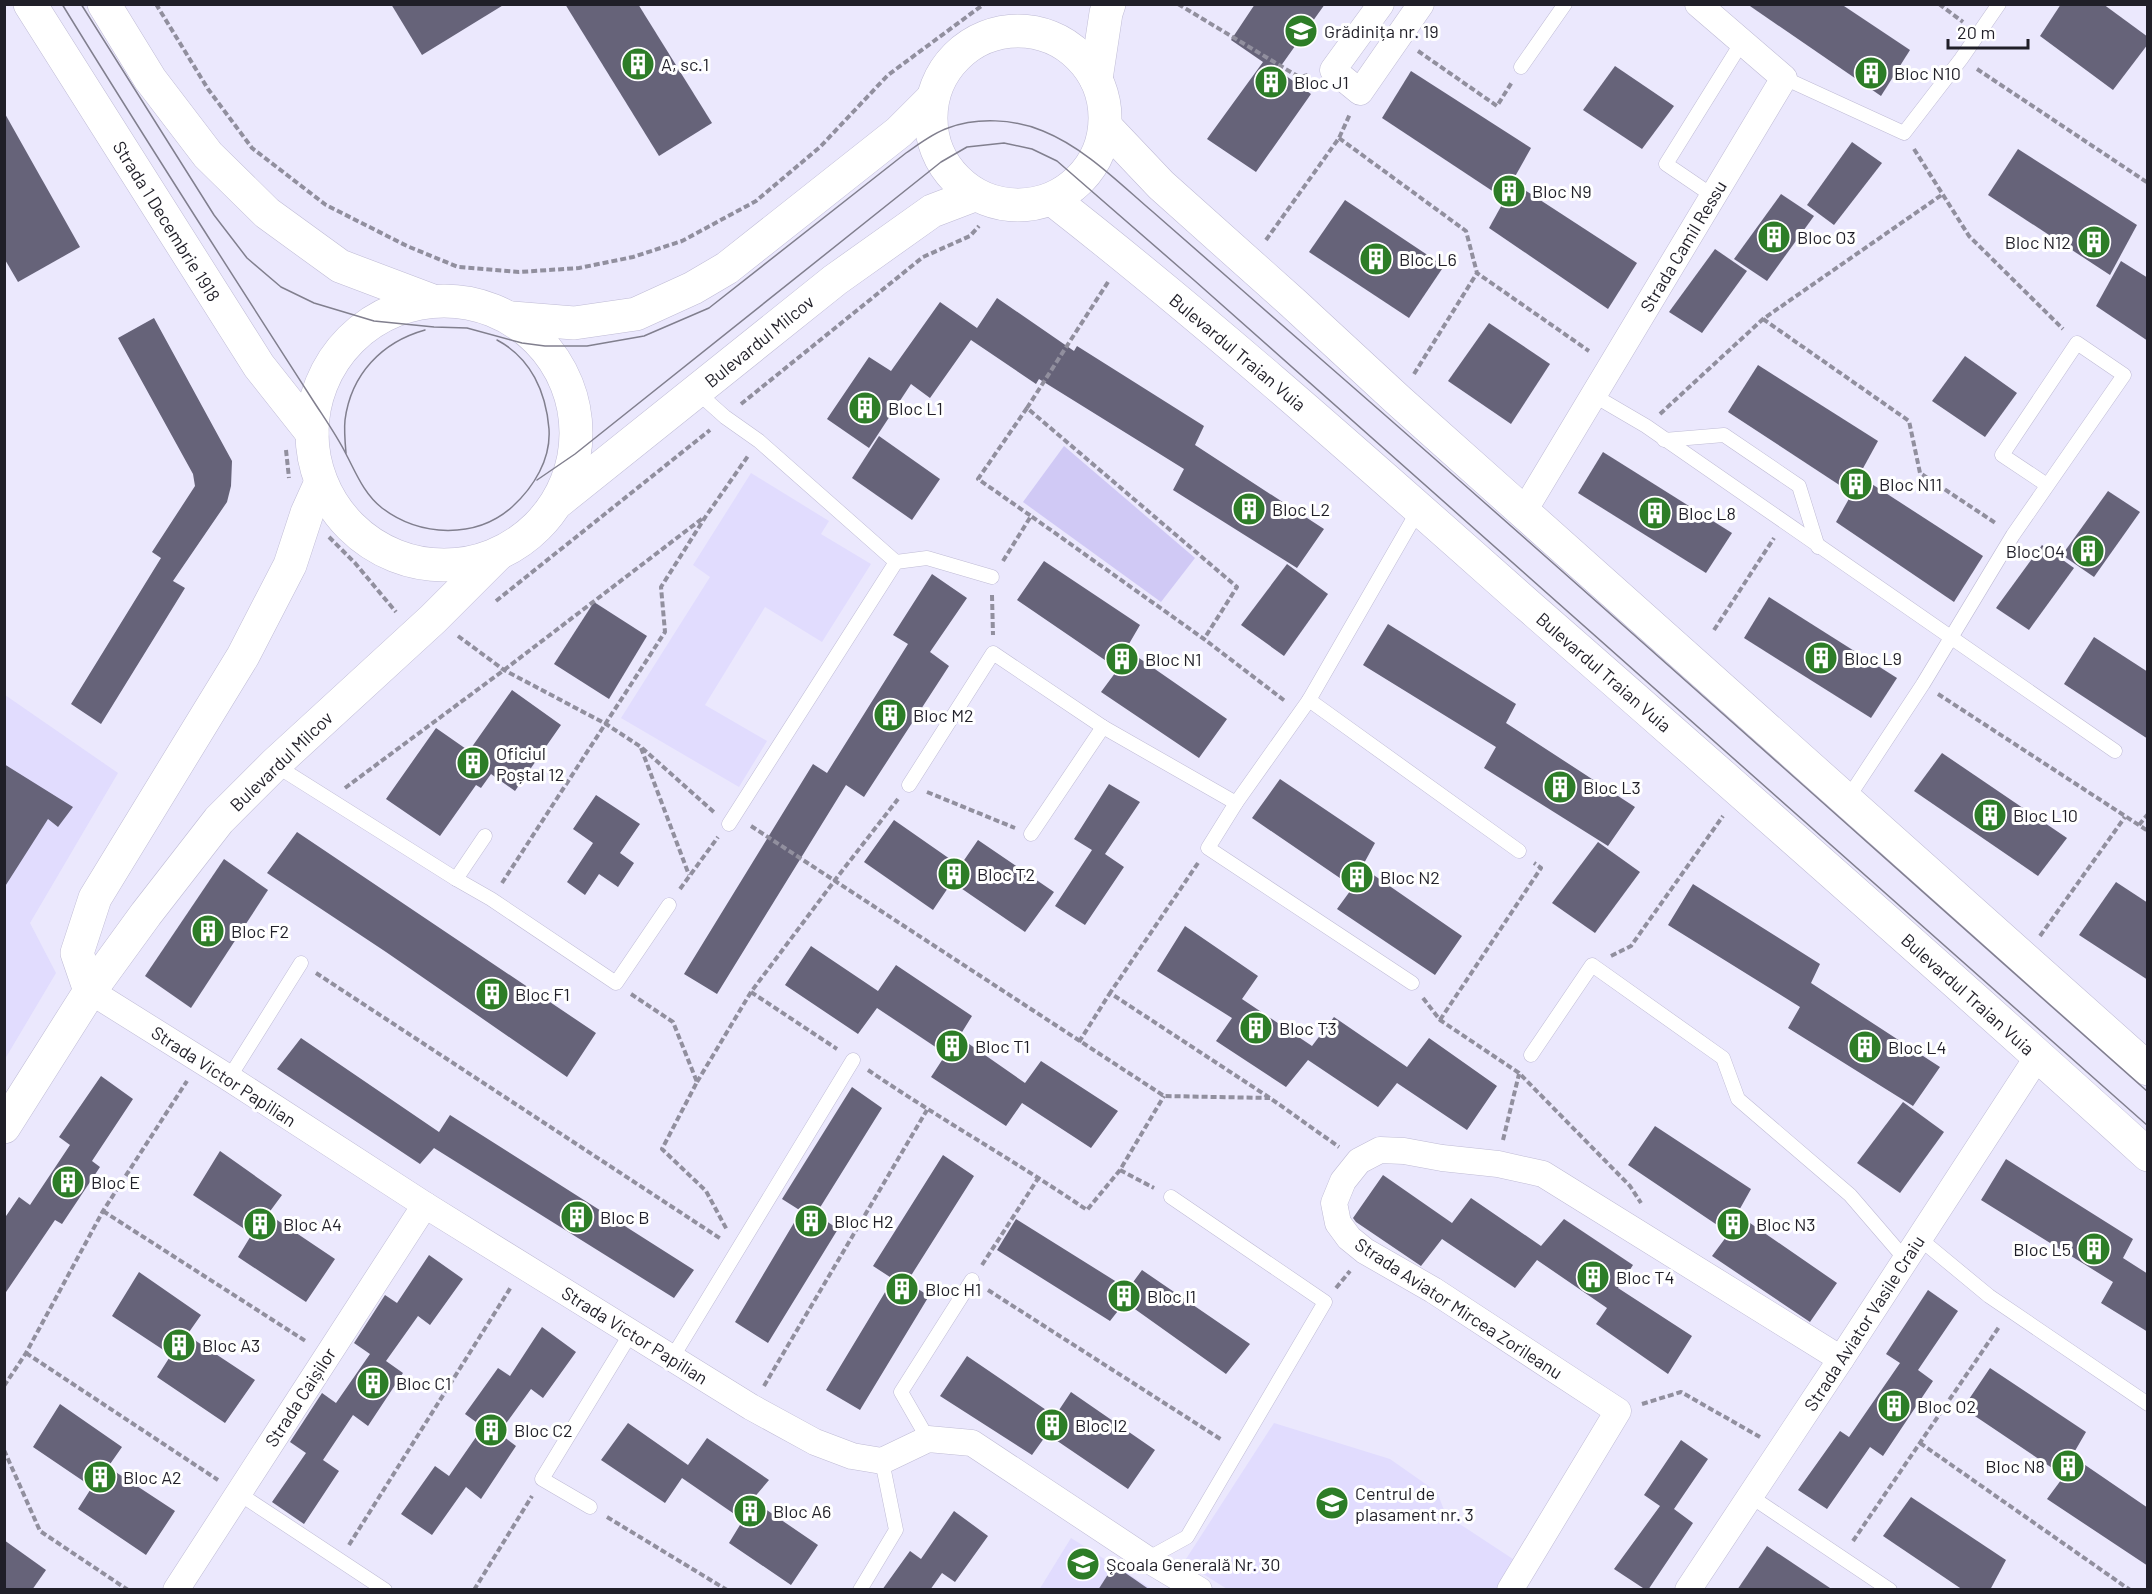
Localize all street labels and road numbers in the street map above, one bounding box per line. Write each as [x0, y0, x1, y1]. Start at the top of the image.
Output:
street label: Strada 1 Decembrie 1918 [109, 137, 225, 305]
street label: Strada Camil Ressu [1635, 176, 1731, 316]
street label: Bulevardul Traian Vuia [1165, 288, 1311, 416]
street label: Bulevardul Milcov [700, 290, 818, 392]
street label: Bulevardul Traian Vuia [1532, 607, 1676, 737]
street label: Bulevardul Milcov [225, 706, 337, 816]
street label: Bulevardul Traian Vuia [1897, 928, 2039, 1060]
street label: Strada Victor Papilian [147, 1021, 301, 1131]
street label: Strada Aviator Vasile Craiu [1799, 1231, 1929, 1415]
street label: Strada Aviator Mircea Zorileanu [1351, 1233, 1567, 1383]
street label: Strada Victor Papilian [558, 1281, 712, 1389]
street label: Strada Caișilor [260, 1343, 340, 1451]

